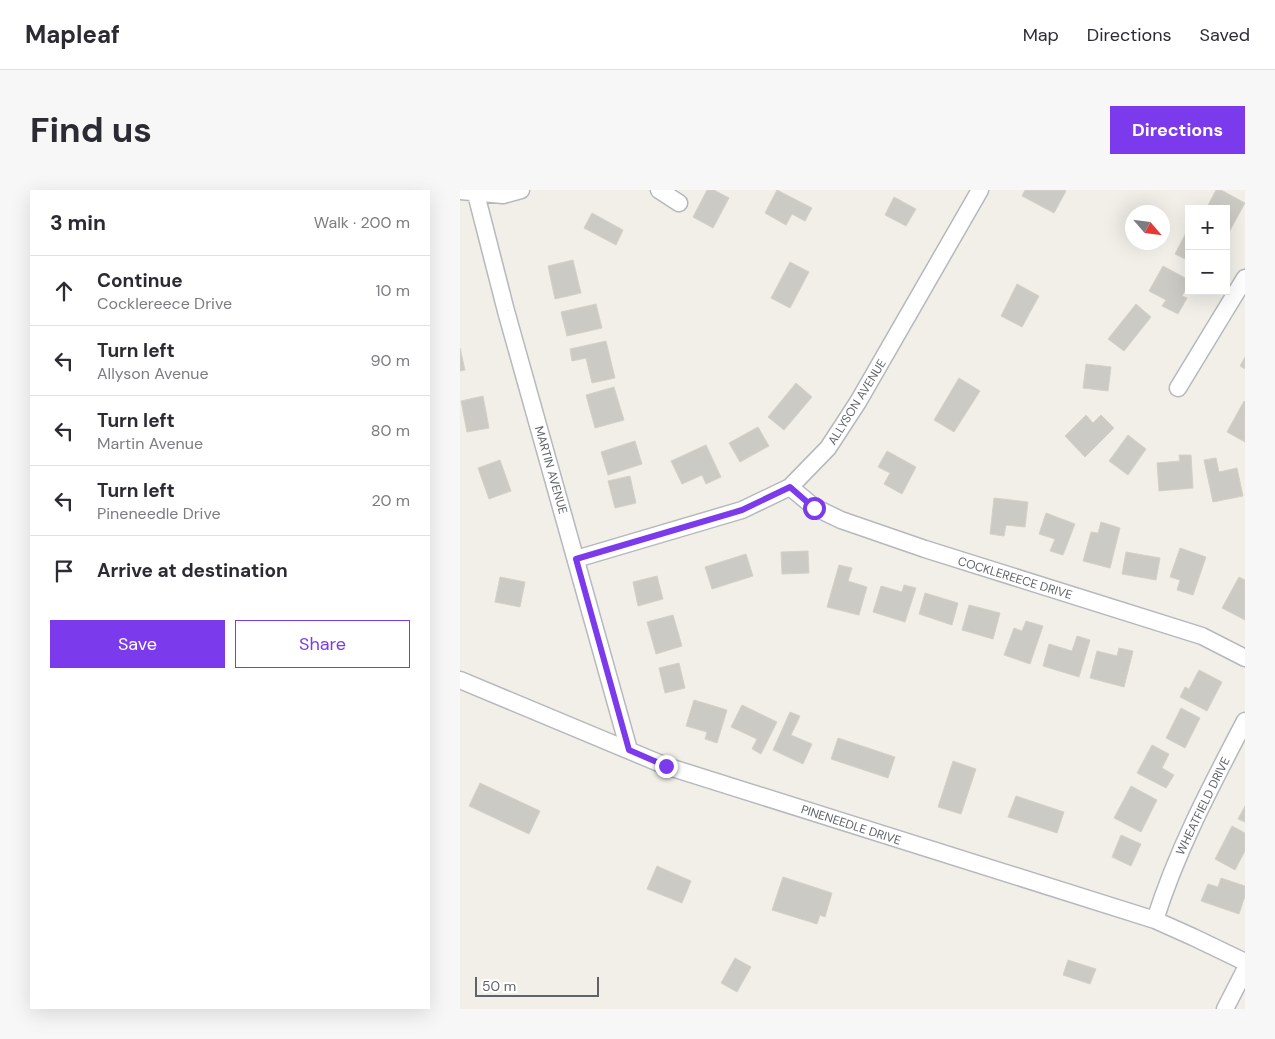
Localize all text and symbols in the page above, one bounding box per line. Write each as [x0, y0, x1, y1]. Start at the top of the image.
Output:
text: Mapleaf [25, 19, 120, 50]
text: Map [1023, 23, 1059, 47]
text: Directions [1087, 23, 1172, 47]
text: Saved [1200, 23, 1250, 47]
button: Directions [1110, 106, 1245, 154]
text: Find us [30, 107, 152, 153]
north arrow [1125, 205, 1170, 250]
map controls [1185, 205, 1230, 295]
button: + [1185, 205, 1230, 250]
text: 3 min [50, 209, 106, 237]
text: Walk · 200 m [314, 212, 410, 233]
button: − [1185, 250, 1230, 295]
text: Continue [97, 268, 183, 293]
icon: ahead [50, 277, 78, 305]
text: 10 m [376, 280, 410, 301]
text: Cocklereece Drive [97, 293, 232, 314]
text: Turn left [97, 338, 175, 363]
icon: left [50, 347, 78, 375]
text: 90 m [370, 350, 410, 371]
street label: ALLYSON AVENUE [824, 356, 890, 448]
text: Allyson Avenue [97, 363, 209, 384]
text: Turn left [97, 408, 175, 433]
icon: left [50, 417, 78, 445]
text: 80 m [371, 420, 410, 441]
street label: MARTIN AVENUE [531, 424, 571, 516]
text: Martin Avenue [97, 433, 203, 454]
text: Turn left [97, 478, 175, 503]
icon: left [50, 487, 78, 515]
text: 20 m [371, 490, 410, 511]
route start [803, 497, 826, 520]
text: Pineneedle Drive [97, 503, 221, 524]
street label: COCKLEREECE DRIVE [956, 553, 1074, 603]
icon: arrive [50, 557, 78, 585]
text: Arrive at destination [97, 558, 288, 583]
button: Save [50, 620, 225, 668]
button: Share [235, 620, 410, 668]
street label: WHEATFIELD DRIVE [1172, 754, 1234, 858]
route end [655, 755, 678, 778]
street label: PINENEEDLE DRIVE [799, 801, 903, 849]
scale bar [475, 974, 599, 997]
text: 50 m [482, 977, 516, 995]

